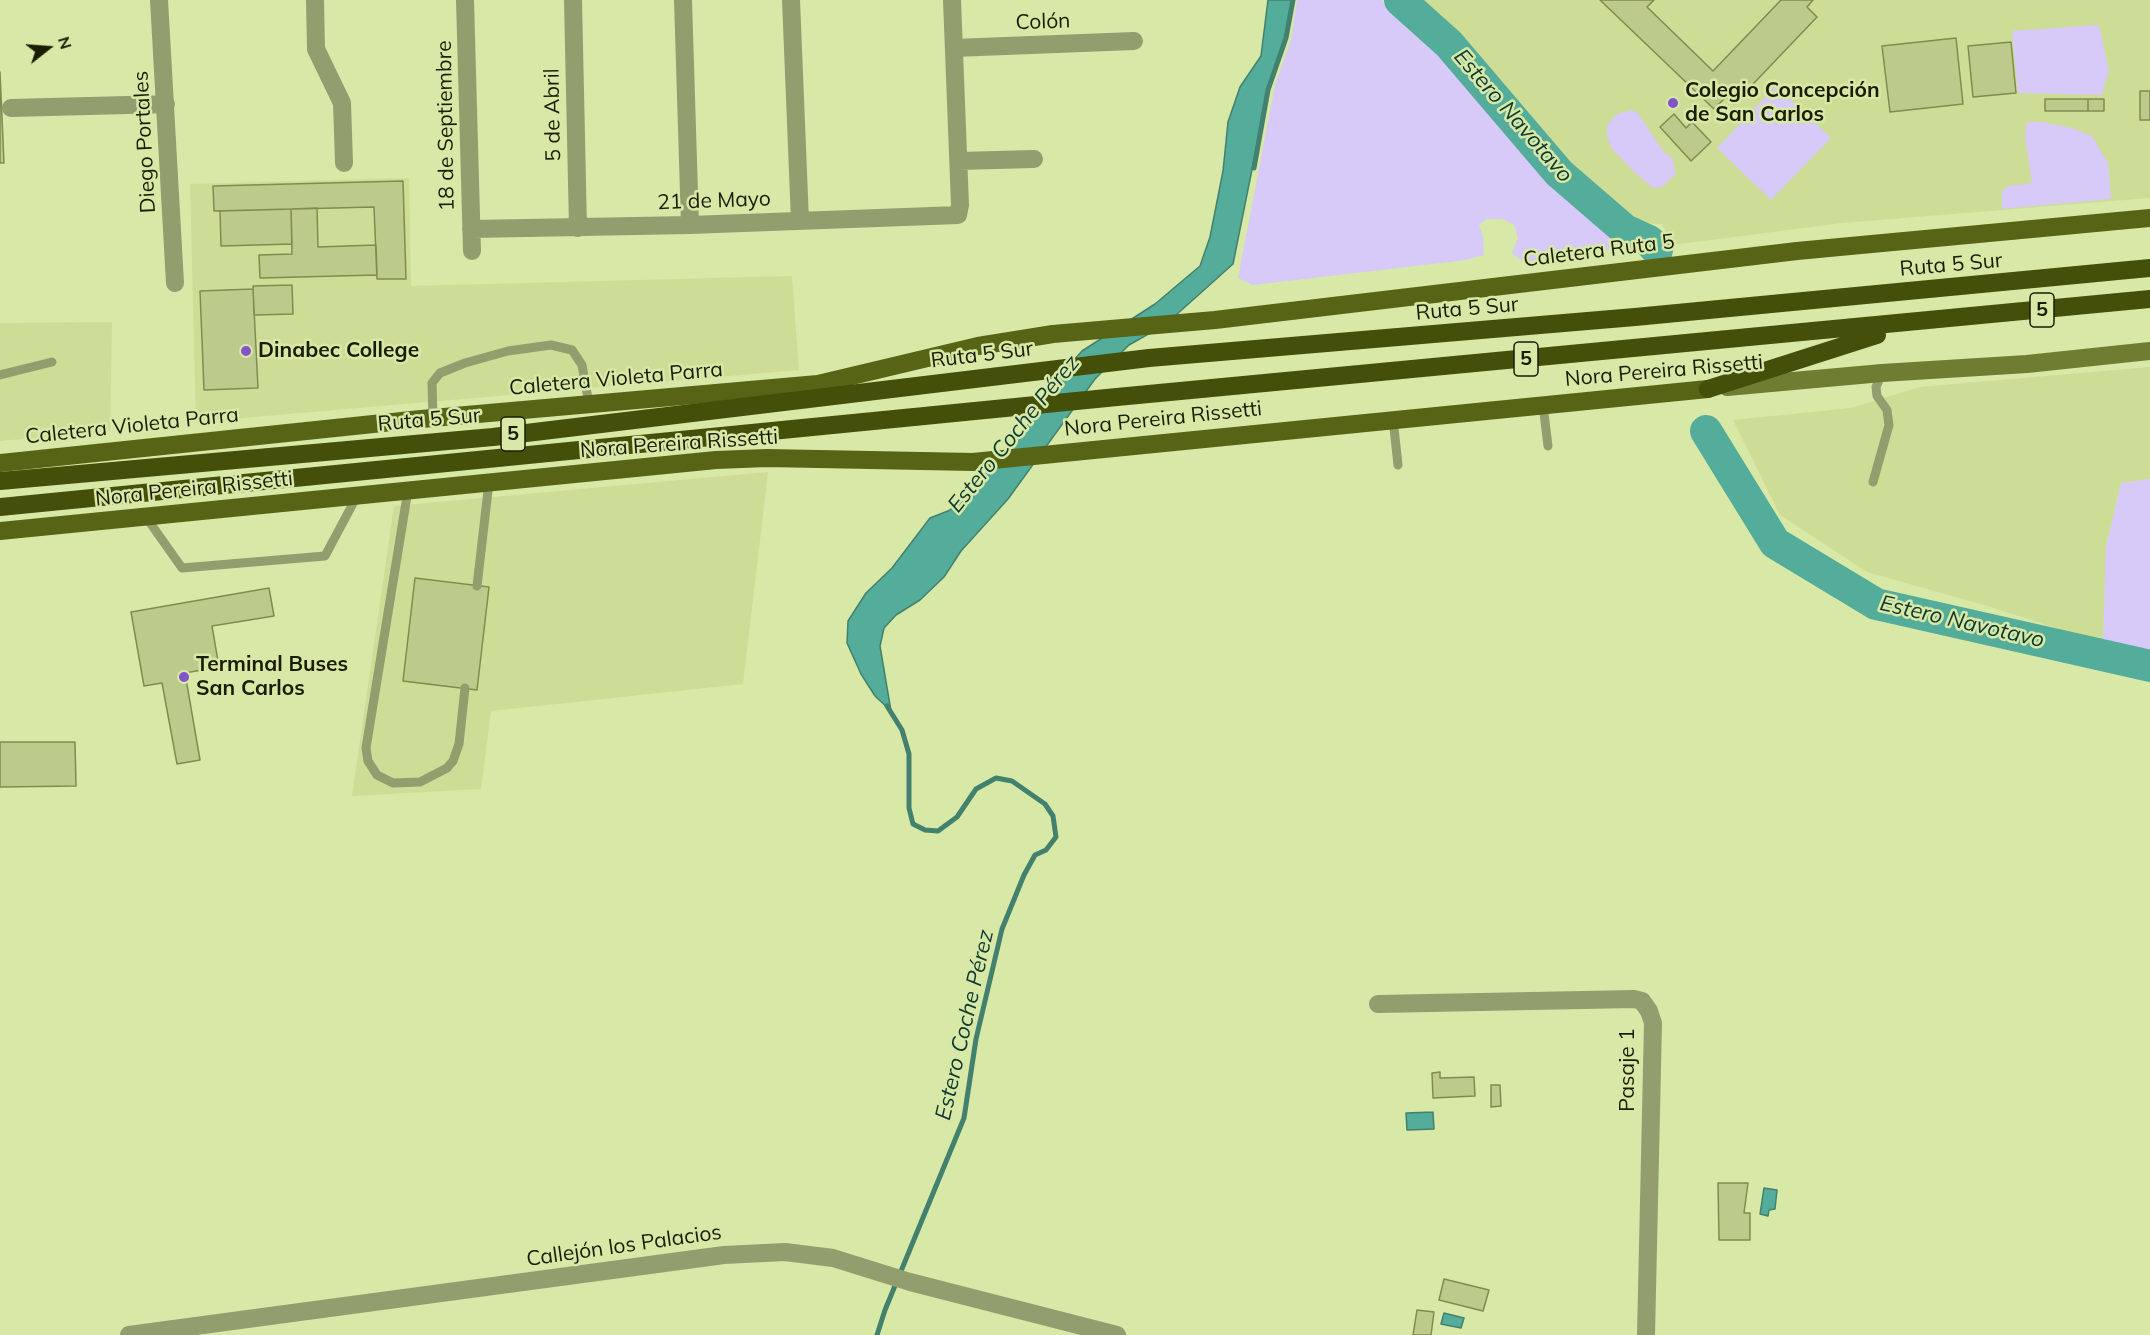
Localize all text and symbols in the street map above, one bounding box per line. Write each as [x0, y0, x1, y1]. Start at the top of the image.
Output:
street label: Colón [1015, 8, 1071, 36]
north arrow [18, 18, 78, 78]
text: N [54, 34, 77, 51]
street label: 18 de Septiembre [432, 40, 460, 212]
water label: Estero Navotavo [1448, 44, 1578, 188]
street label: 5 de Abril [540, 68, 566, 162]
street label: Diego Portales [129, 70, 161, 214]
place label: Colegio Concepción de San Carlos [1685, 78, 1880, 128]
marker: Colegio Concepción de San Carlos [1666, 96, 1680, 110]
street label: 21 de Mayo [657, 186, 771, 216]
street label: Caletera Ruta 5 [1522, 229, 1676, 273]
street label: Ruta 5 Sur [1899, 248, 2003, 282]
street label: Ruta 5 Sur [1415, 292, 1519, 326]
road number: 5 [2030, 293, 2054, 327]
street label: Ruta 5 Sur [929, 336, 1035, 374]
place label: Dinabec College [258, 338, 419, 364]
road number: 5 [1514, 342, 1538, 376]
marker: Dinabec College [239, 344, 253, 358]
water label: Estero Coche Pérez [943, 350, 1085, 518]
street label: Nora Pereira Rissetti [1564, 350, 1764, 392]
street label: Caletera Violeta Parra [508, 357, 724, 401]
street label: Nora Pereira Rissetti [1063, 396, 1263, 442]
street label: Caletera Violeta Parra [24, 402, 240, 450]
street label: Ruta 5 Sur [377, 403, 481, 437]
road number: 5 [501, 417, 525, 451]
street label: Nora Pereira Rissetti [579, 425, 779, 463]
street label: Nora Pereira Rissetti [94, 466, 294, 512]
water label: Estero Navotavo [1877, 590, 2047, 654]
place label: Terminal Buses San Carlos [196, 652, 348, 702]
marker: Terminal Buses San Carlos [177, 670, 191, 684]
water label: Estero Coche Pérez [930, 927, 1000, 1123]
street label: Pasaje 1 [1615, 1028, 1641, 1112]
street label: Callejón los Palacios [525, 1220, 723, 1272]

